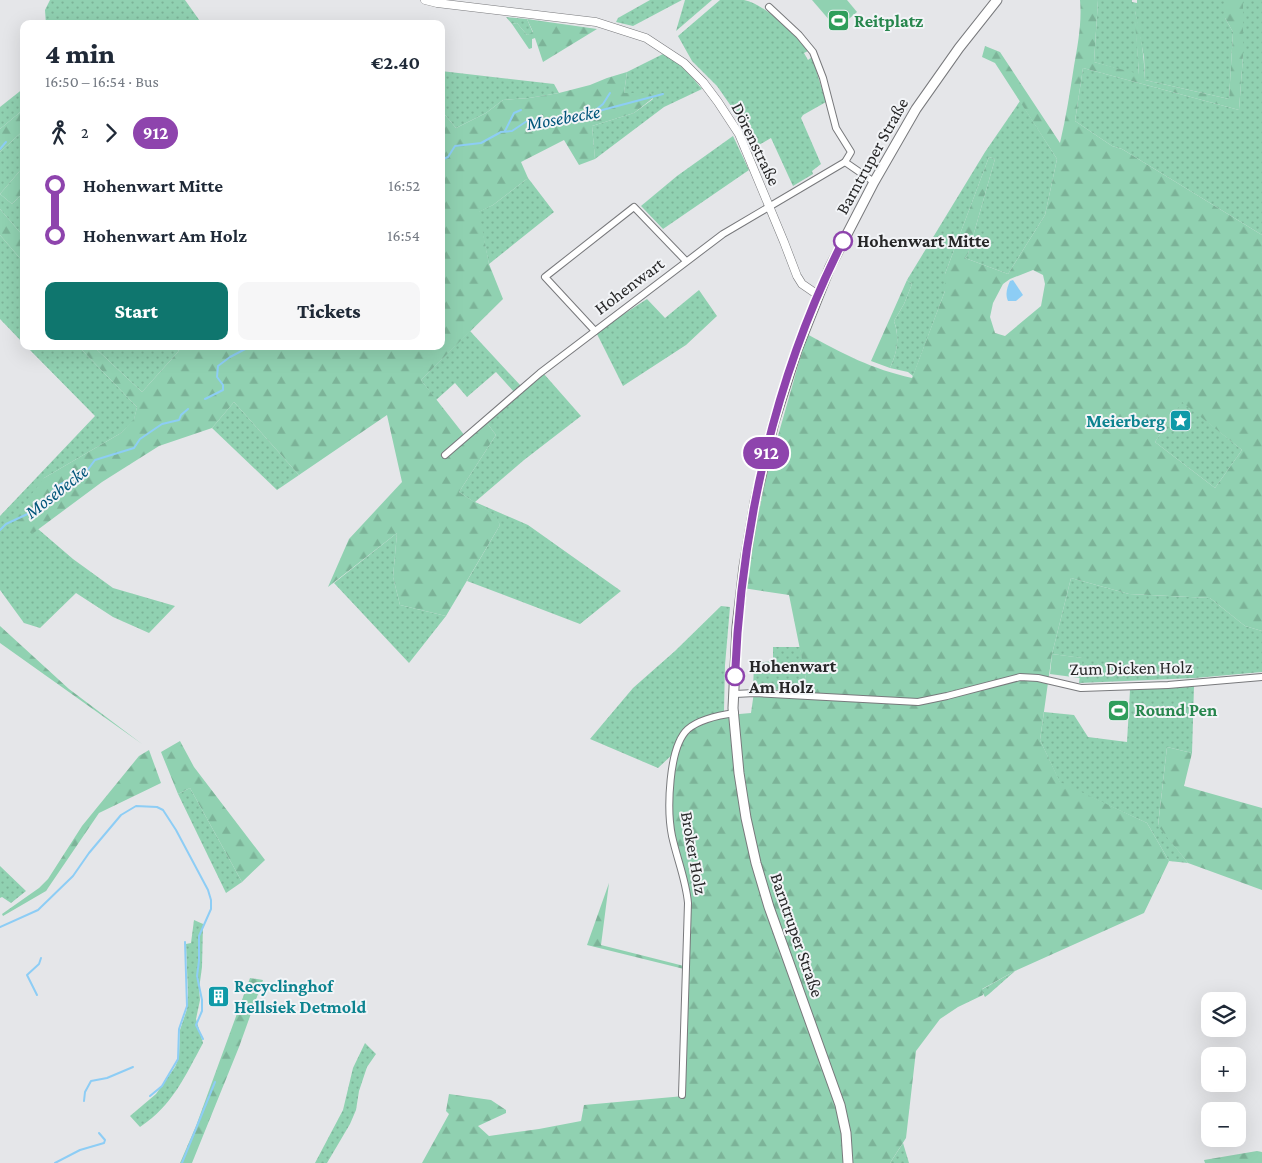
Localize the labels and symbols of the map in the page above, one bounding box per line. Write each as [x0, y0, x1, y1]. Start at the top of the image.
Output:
sports icon: Reitplatz [826, 9, 850, 33]
place label: Reitplatz [854, 11, 923, 31]
street label: Barntruper Straße [832, 94, 912, 218]
street label: Dörenstraße [727, 99, 785, 189]
water label: Mosebecke [524, 101, 602, 134]
marker: Hohenwart Mitte [833, 231, 853, 251]
place label: Hohenwart Mitte [857, 231, 990, 251]
street label: Hohenwart [590, 253, 668, 319]
place icon: Meierberg [1169, 409, 1193, 433]
place label: Meierberg [1086, 411, 1165, 431]
line badge: 912 [737, 437, 795, 469]
water label: Mosebecke [20, 460, 92, 523]
place label: Hohenwart Am Holz [748, 656, 837, 697]
street label: Zum Dicken Holz [1069, 657, 1193, 679]
marker: Hohenwart Am Holz [725, 666, 745, 686]
sports icon: Round Pen [1107, 698, 1131, 722]
place label: Round Pen [1135, 700, 1218, 720]
street label: Broker Holz [677, 810, 711, 896]
street label: Barntruper Straße [766, 870, 828, 1000]
place label: Recyclinghof Hellsiek Detmold [234, 976, 366, 1017]
building icon: Recyclinghof Hellsiek Detmold [206, 984, 230, 1008]

